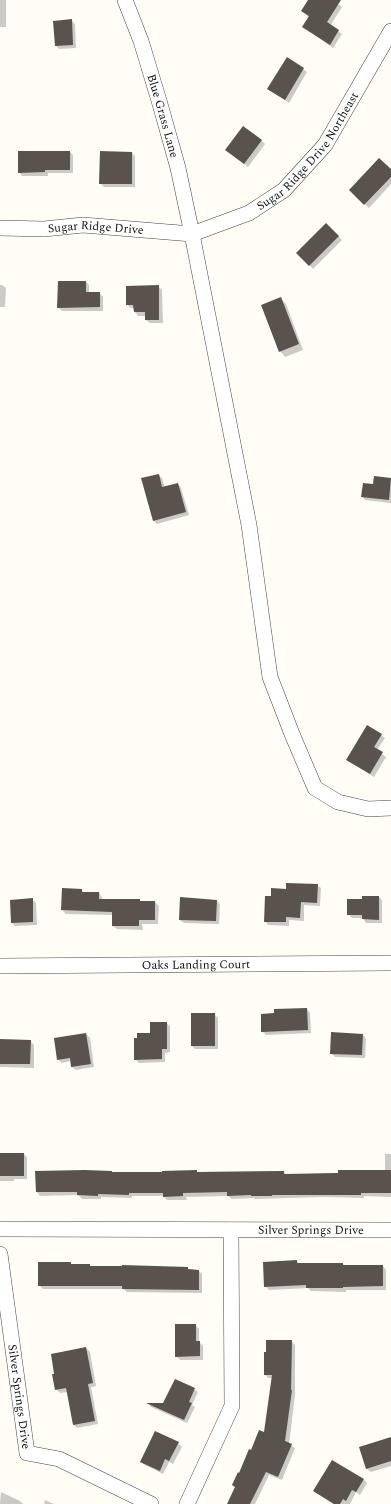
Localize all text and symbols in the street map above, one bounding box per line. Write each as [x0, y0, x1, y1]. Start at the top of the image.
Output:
street label: Blue Grass Lane [141, 72, 184, 160]
street label: Sugar Ridge Drive Northeast [253, 88, 364, 216]
street label: Sugar Ridge Drive [47, 216, 145, 240]
street label: Oaks Landing Court [142, 955, 250, 975]
street label: Silver Springs Drive [258, 1221, 364, 1240]
street label: Silver Springs Drive [2, 1343, 35, 1451]

